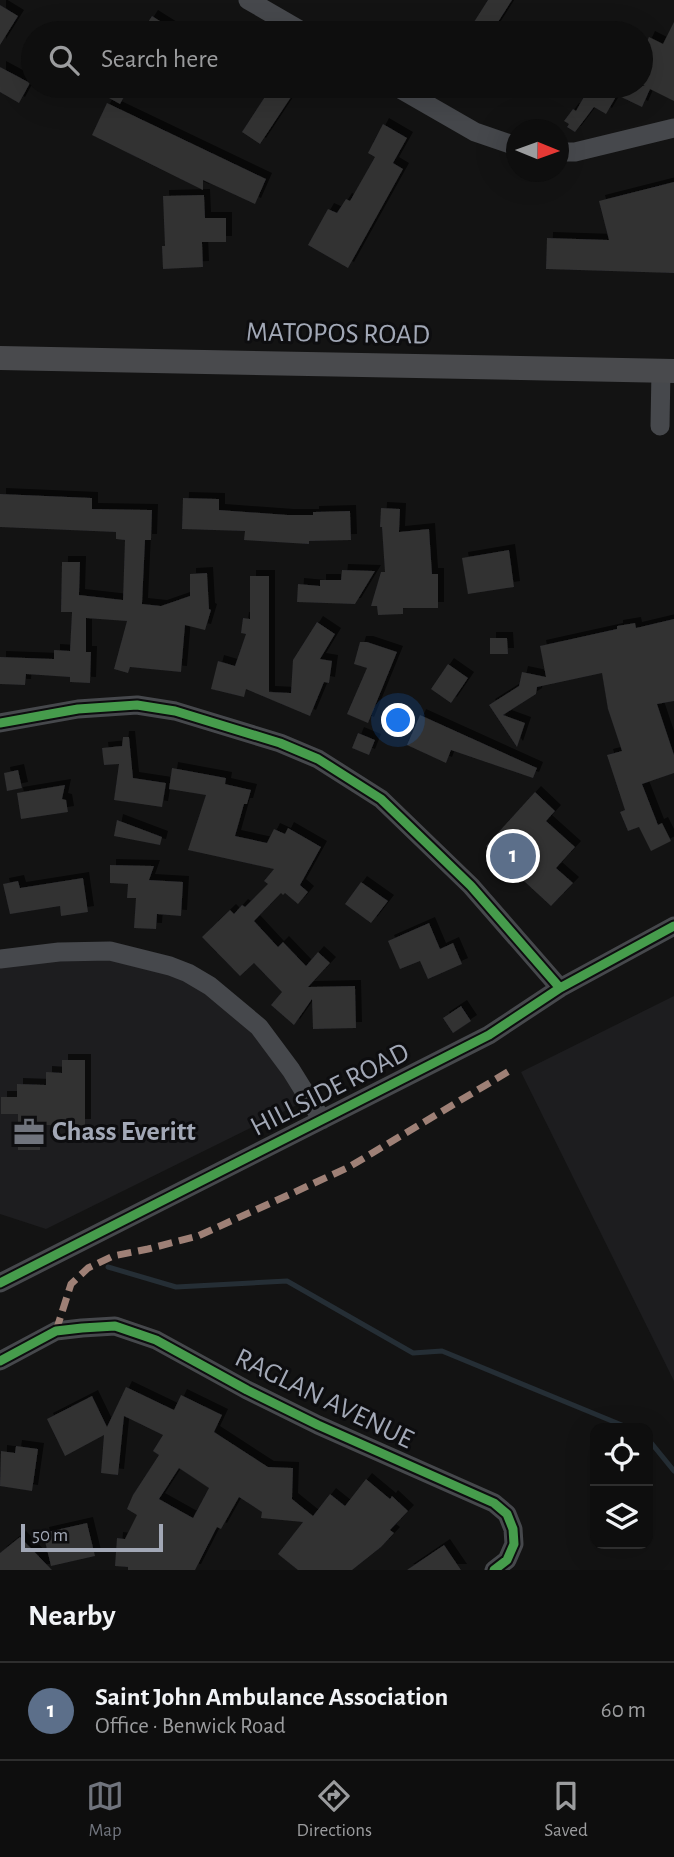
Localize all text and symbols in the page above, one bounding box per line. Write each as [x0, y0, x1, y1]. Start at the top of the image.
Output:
search box [21, 21, 653, 98]
icon: search [45, 41, 83, 79]
text: Search here [101, 46, 219, 72]
north arrow [506, 119, 569, 182]
street label: MATOPOS ROAD [246, 318, 430, 350]
your location [381, 703, 415, 737]
pin: 1 [490, 830, 536, 882]
street label: HILLSIDE ROAD [246, 1038, 414, 1142]
office icon: Chass Everitt [12, 1115, 46, 1149]
place label: Chass Everitt [52, 1118, 196, 1146]
street label: RAGLAN AVENUE [230, 1344, 418, 1454]
map controls [590, 1423, 653, 1549]
button: locate [590, 1423, 653, 1486]
button: layers [590, 1486, 653, 1549]
scale bar [21, 1521, 163, 1553]
text: 50 m [32, 1526, 68, 1545]
text: Nearby [28, 1601, 116, 1631]
text: Saint John Ambulance Association [95, 1684, 448, 1710]
text: 1 [47, 1699, 55, 1722]
text: 60 m [601, 1699, 646, 1722]
text: Office · Benwick Road [95, 1715, 286, 1738]
tab: Map [86, 1777, 124, 1842]
tab: Directions [296, 1777, 372, 1842]
tab: Saved [544, 1777, 588, 1842]

